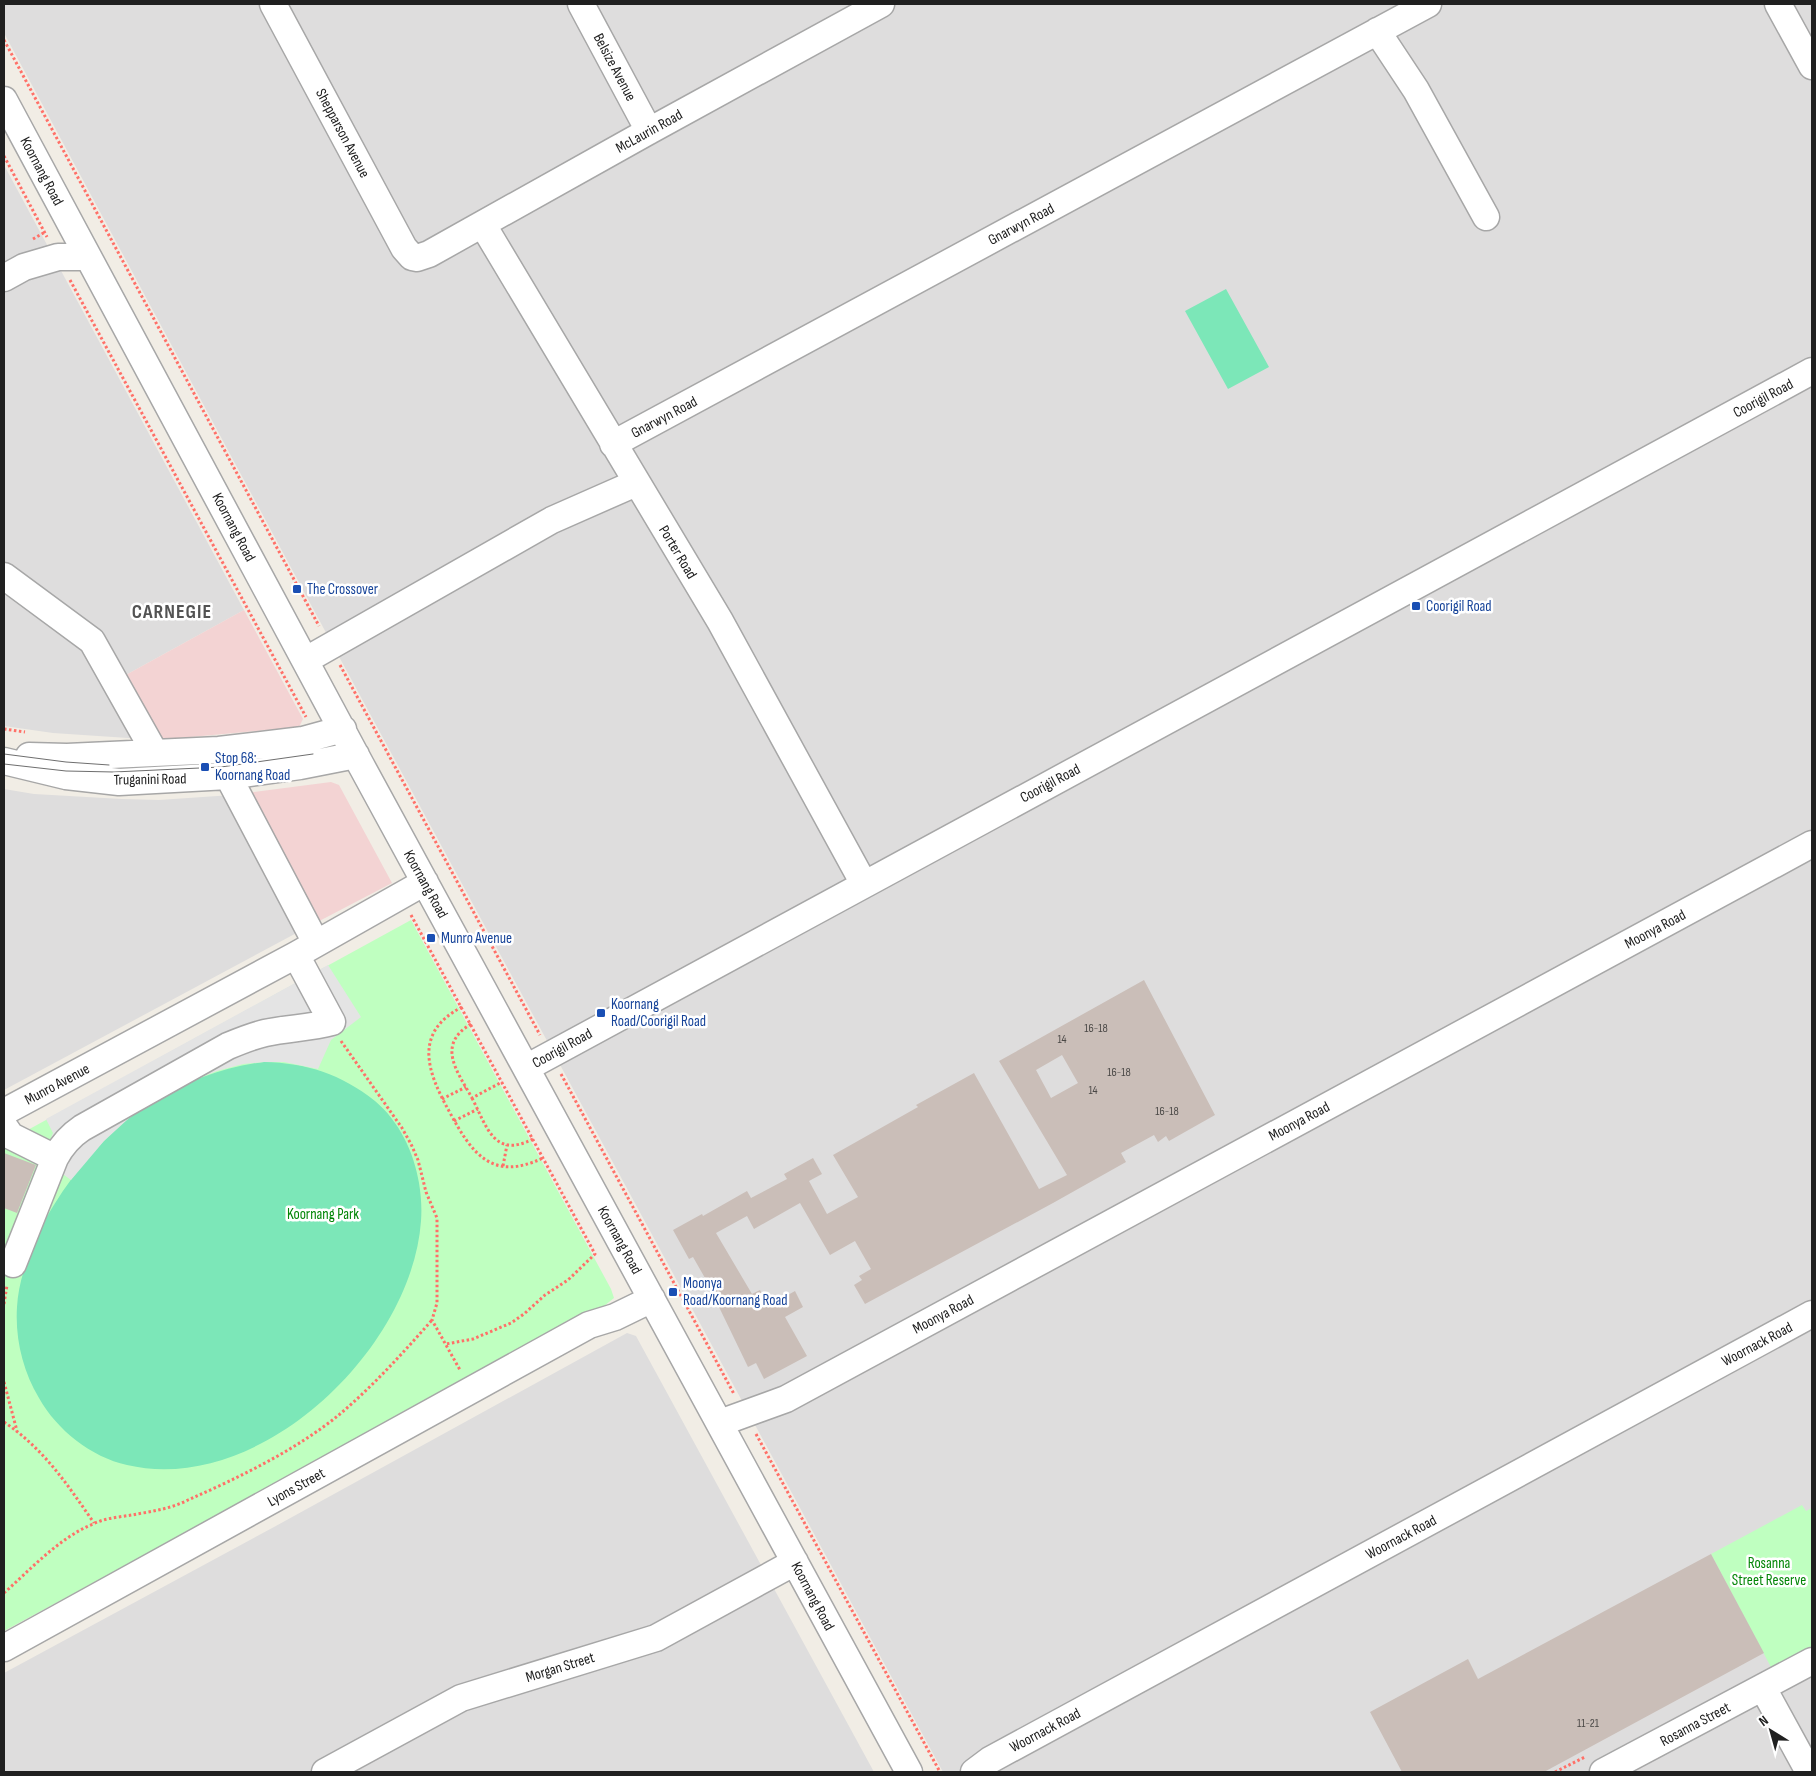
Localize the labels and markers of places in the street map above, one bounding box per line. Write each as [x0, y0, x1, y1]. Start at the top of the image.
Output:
place label: The Crossover [307, 580, 379, 599]
marker: The Crossover [291, 583, 303, 595]
place label: Coorigil Road [1426, 597, 1492, 616]
marker: Coorigil Road [1410, 600, 1422, 612]
place label: Stop 68: Koornang Road [215, 749, 290, 785]
marker: Stop 68: Koornang Road [199, 761, 211, 773]
place label: Munro Avenue [441, 929, 512, 948]
marker: Munro Avenue [425, 932, 437, 944]
place label: Koornang Road/Coorigil Road [611, 995, 706, 1031]
marker: Koornang Road/Coorigil Road [595, 1007, 607, 1019]
place label: Moonya Road/Koornang Road [683, 1274, 788, 1310]
marker: Moonya Road/Koornang Road [667, 1286, 679, 1298]

